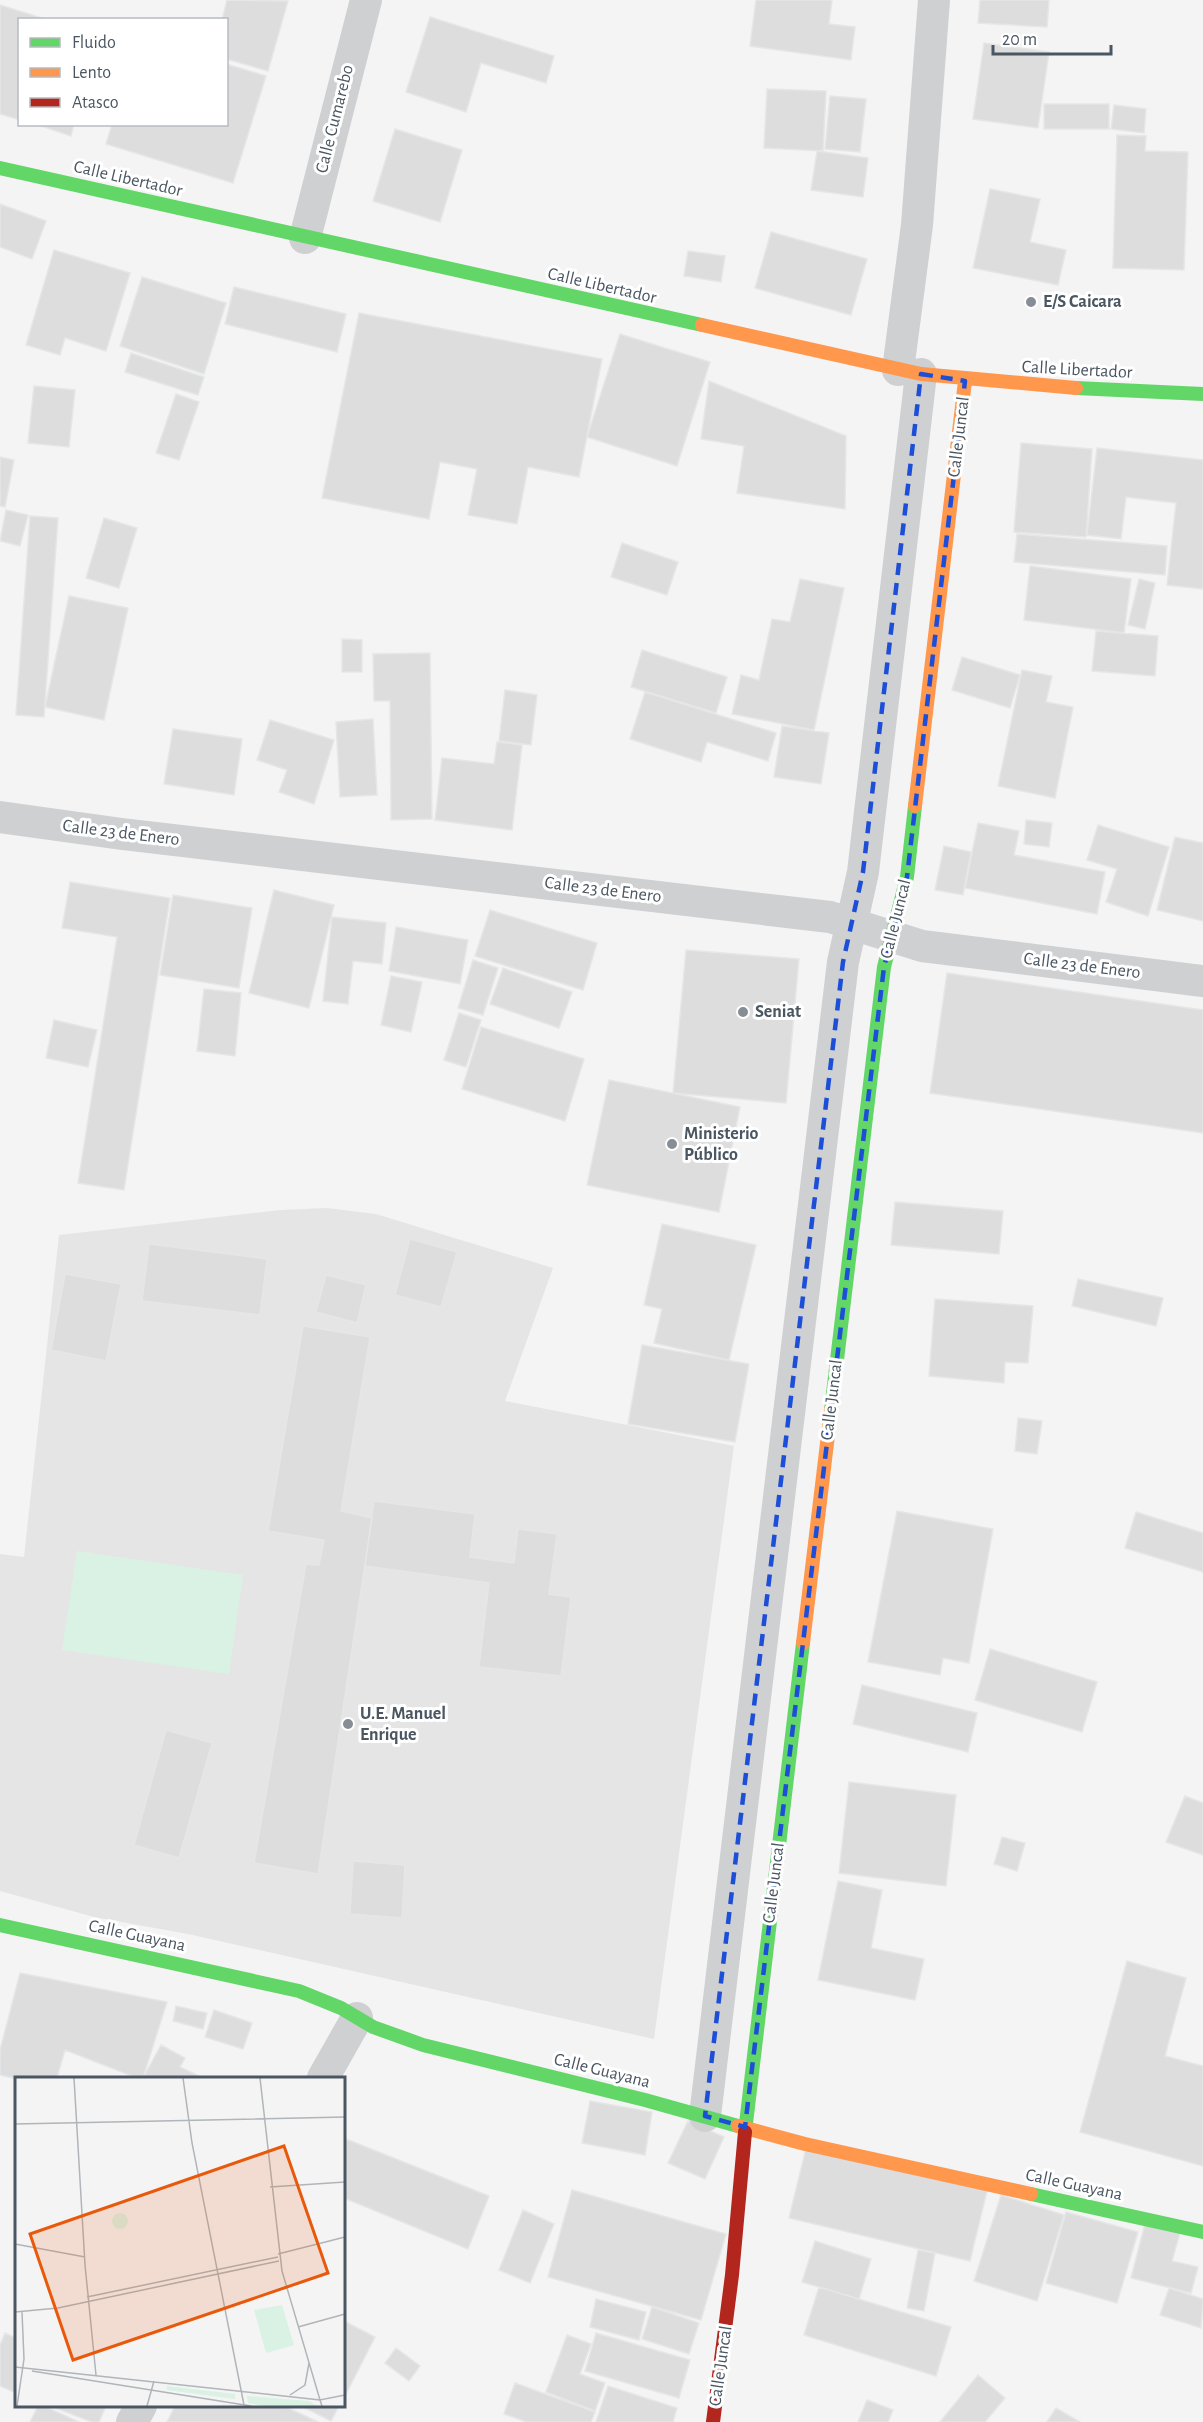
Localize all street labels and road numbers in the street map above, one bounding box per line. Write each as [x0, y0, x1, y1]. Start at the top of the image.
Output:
street label: Calle Cumarebo [313, 63, 357, 175]
street label: Calle Libertador [72, 158, 184, 200]
street label: Calle Libertador [546, 265, 658, 307]
street label: Calle Libertador [1021, 358, 1133, 382]
street label: Calle Juncal [945, 396, 973, 478]
street label: Calle 23 de Enero [61, 817, 181, 849]
street label: Calle 23 de Enero [543, 874, 663, 906]
street label: Calle Juncal [877, 878, 915, 960]
street label: Calle 23 de Enero [1022, 950, 1142, 982]
street label: Calle Juncal [818, 1359, 846, 1441]
street label: Calle Juncal [760, 1842, 788, 1924]
street label: Calle Guayana [87, 1917, 187, 1955]
street label: Calle Guayana [552, 2050, 652, 2092]
street label: Calle Guayana [1024, 2166, 1124, 2204]
street label: Calle Juncal [706, 2325, 736, 2407]

